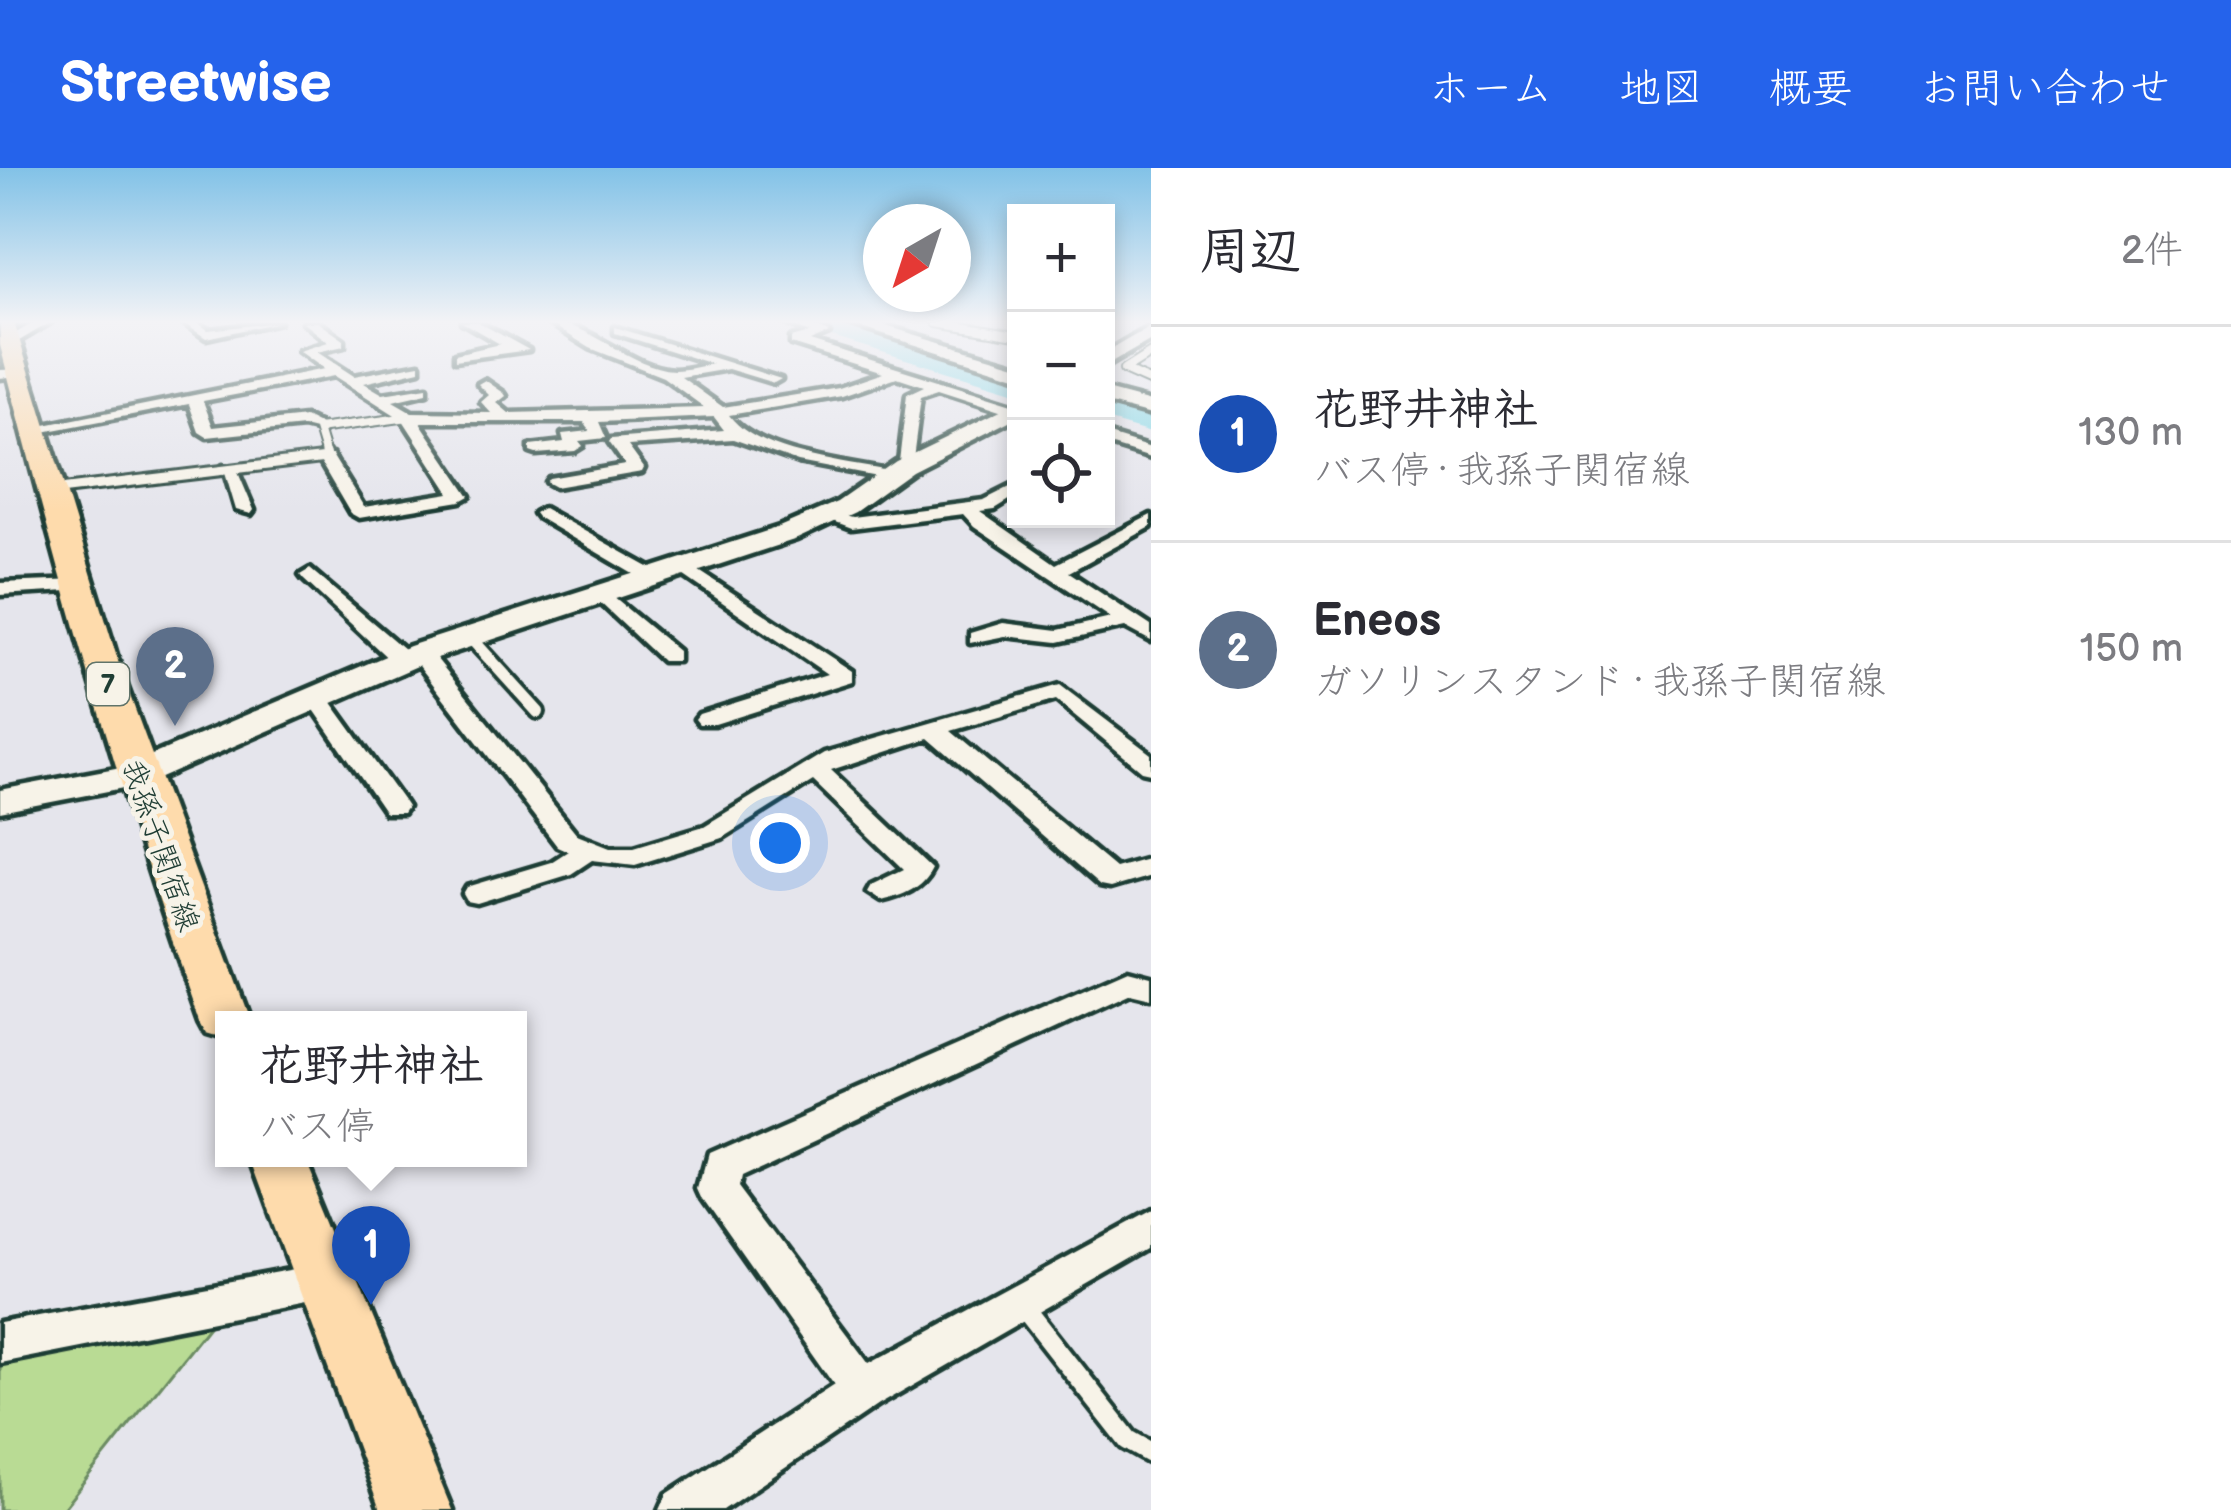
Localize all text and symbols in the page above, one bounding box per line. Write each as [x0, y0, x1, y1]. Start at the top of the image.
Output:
text: Streetwise [60, 50, 332, 118]
text: ホーム [1429, 64, 1553, 115]
text: 地図 [1619, 64, 1703, 115]
text: 概要 [1769, 64, 1853, 115]
text: お問い合わせ [1919, 64, 2171, 115]
north arrow [863, 204, 971, 312]
map controls [1007, 204, 1115, 528]
button: + [1007, 204, 1115, 312]
text: 周辺 [1199, 222, 1301, 283]
text: 2件 [2121, 228, 2183, 275]
button: − [1007, 312, 1115, 420]
text: 花野井神社 [1313, 383, 1538, 438]
text: 1 [1230, 410, 1246, 457]
text: 130 m [2078, 410, 2183, 457]
button: locate [1007, 420, 1115, 528]
text: バス停 · 我孫子関宿線 [1313, 448, 1689, 495]
text: Eneos [1313, 594, 1441, 649]
text: 2 [1226, 626, 1250, 673]
text: 150 m [2080, 626, 2183, 673]
pin: 2 [136, 627, 214, 726]
text: ガソリンスタンド · 我孫子関宿線 [1313, 659, 1885, 706]
road number: 7 [87, 663, 129, 705]
street label: 我孫子関宿線 [114, 754, 206, 936]
your location [750, 813, 810, 873]
popup [215, 1011, 527, 1167]
text: 花野井神社 [258, 1039, 484, 1094]
text: バス停 [258, 1104, 376, 1151]
pin: 1 [332, 1206, 410, 1305]

